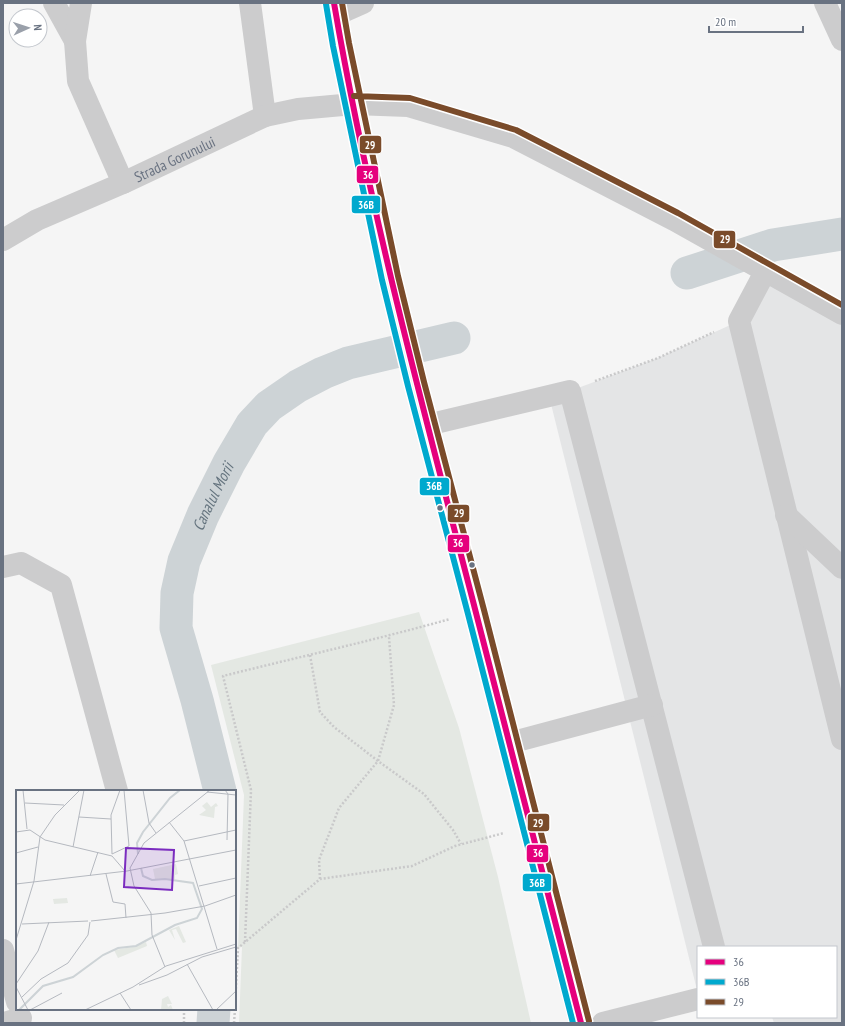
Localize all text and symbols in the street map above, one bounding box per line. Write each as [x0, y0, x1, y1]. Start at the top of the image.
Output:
north arrow [8, 8, 48, 48]
scale bar [709, 8, 803, 34]
text: 20 m [715, 14, 736, 29]
text: N [31, 24, 45, 31]
street label: Strada Gorunului [131, 131, 218, 186]
line badge: 29 [359, 135, 382, 154]
text: 29 [365, 138, 375, 152]
line badge: 36 [356, 165, 379, 184]
text: 36 [363, 168, 373, 182]
line badge: 36B [351, 195, 381, 214]
text: 36B [358, 198, 375, 212]
line badge: 29 [713, 230, 736, 249]
text: 29 [720, 232, 730, 246]
water label: Canalul Morii [188, 457, 239, 534]
line badge: 36B [419, 477, 450, 496]
text: 36B [426, 479, 443, 493]
unlabelled marker [435, 503, 445, 513]
line badge: 29 [447, 504, 470, 523]
text: 29 [454, 506, 464, 520]
line badge: 36 [447, 534, 470, 553]
text: 36 [453, 536, 463, 550]
unlabelled marker [467, 560, 477, 570]
inset map [16, 790, 236, 1010]
line badge: 29 [527, 813, 550, 832]
text: 29 [533, 816, 543, 830]
line badge: 36 [526, 844, 549, 863]
text: 36 [533, 846, 543, 860]
line badge: 36B [522, 873, 552, 892]
text: 36B [529, 876, 546, 890]
legend [697, 946, 837, 1018]
text: 36 [733, 954, 744, 969]
text: 36B [733, 974, 750, 989]
text: 29 [733, 994, 744, 1009]

